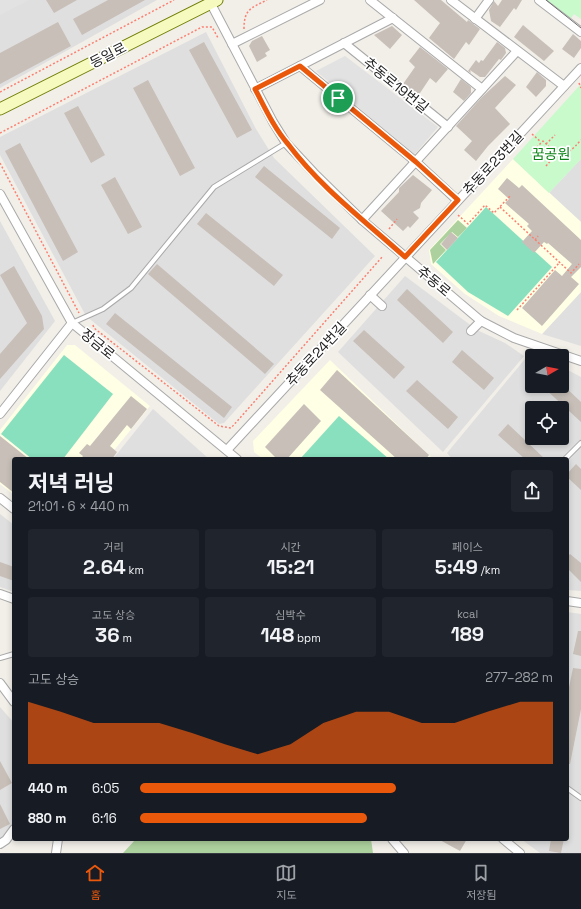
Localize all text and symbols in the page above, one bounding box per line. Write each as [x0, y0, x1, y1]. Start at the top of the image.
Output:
street label: 동일로 [87, 38, 129, 72]
street label: 추동로19번길 [360, 53, 432, 117]
pin [321, 81, 355, 115]
icon: arrive [327, 87, 349, 109]
street label: 추동로23번길 [459, 127, 527, 199]
park label: 꿈공원 [532, 145, 570, 163]
street label: 추동로 [413, 262, 455, 300]
street label: 추동로24번길 [282, 318, 350, 390]
street label: 장금로 [77, 325, 119, 363]
north arrow [525, 349, 569, 393]
map controls [525, 349, 569, 445]
button: locate [525, 401, 569, 445]
text: 저녁 러닝 [28, 469, 115, 497]
button: share [511, 470, 553, 512]
text: 21:01 · 6 × 440 m [28, 498, 129, 515]
text: 거리 [103, 540, 124, 554]
text: 시간 [280, 540, 301, 554]
text: 페이스 [452, 540, 483, 554]
text: 2.64 [83, 554, 126, 580]
text: 15:21 [267, 554, 314, 580]
text: 5:49 [435, 554, 478, 580]
text: km [126, 563, 144, 577]
text: /km [478, 563, 500, 577]
text: kcal [457, 607, 478, 621]
text: 고도 상승 [92, 608, 135, 622]
text: 심박수 [275, 608, 306, 622]
text: 189 [451, 621, 484, 647]
text: 36 [95, 622, 120, 648]
text: 148 [260, 622, 294, 648]
text: m [120, 631, 132, 645]
text: bpm [294, 631, 321, 645]
text: 277–282 m [485, 669, 553, 686]
text: 고도 상승 [28, 671, 79, 688]
text: 440 m [28, 780, 67, 797]
text: 6:05 [92, 780, 119, 797]
text: 880 m [28, 810, 66, 827]
text: 6:16 [92, 810, 117, 827]
tab: 홈 [84, 862, 106, 902]
tab: 지도 [275, 862, 297, 902]
tab: 저장됨 [466, 862, 497, 902]

